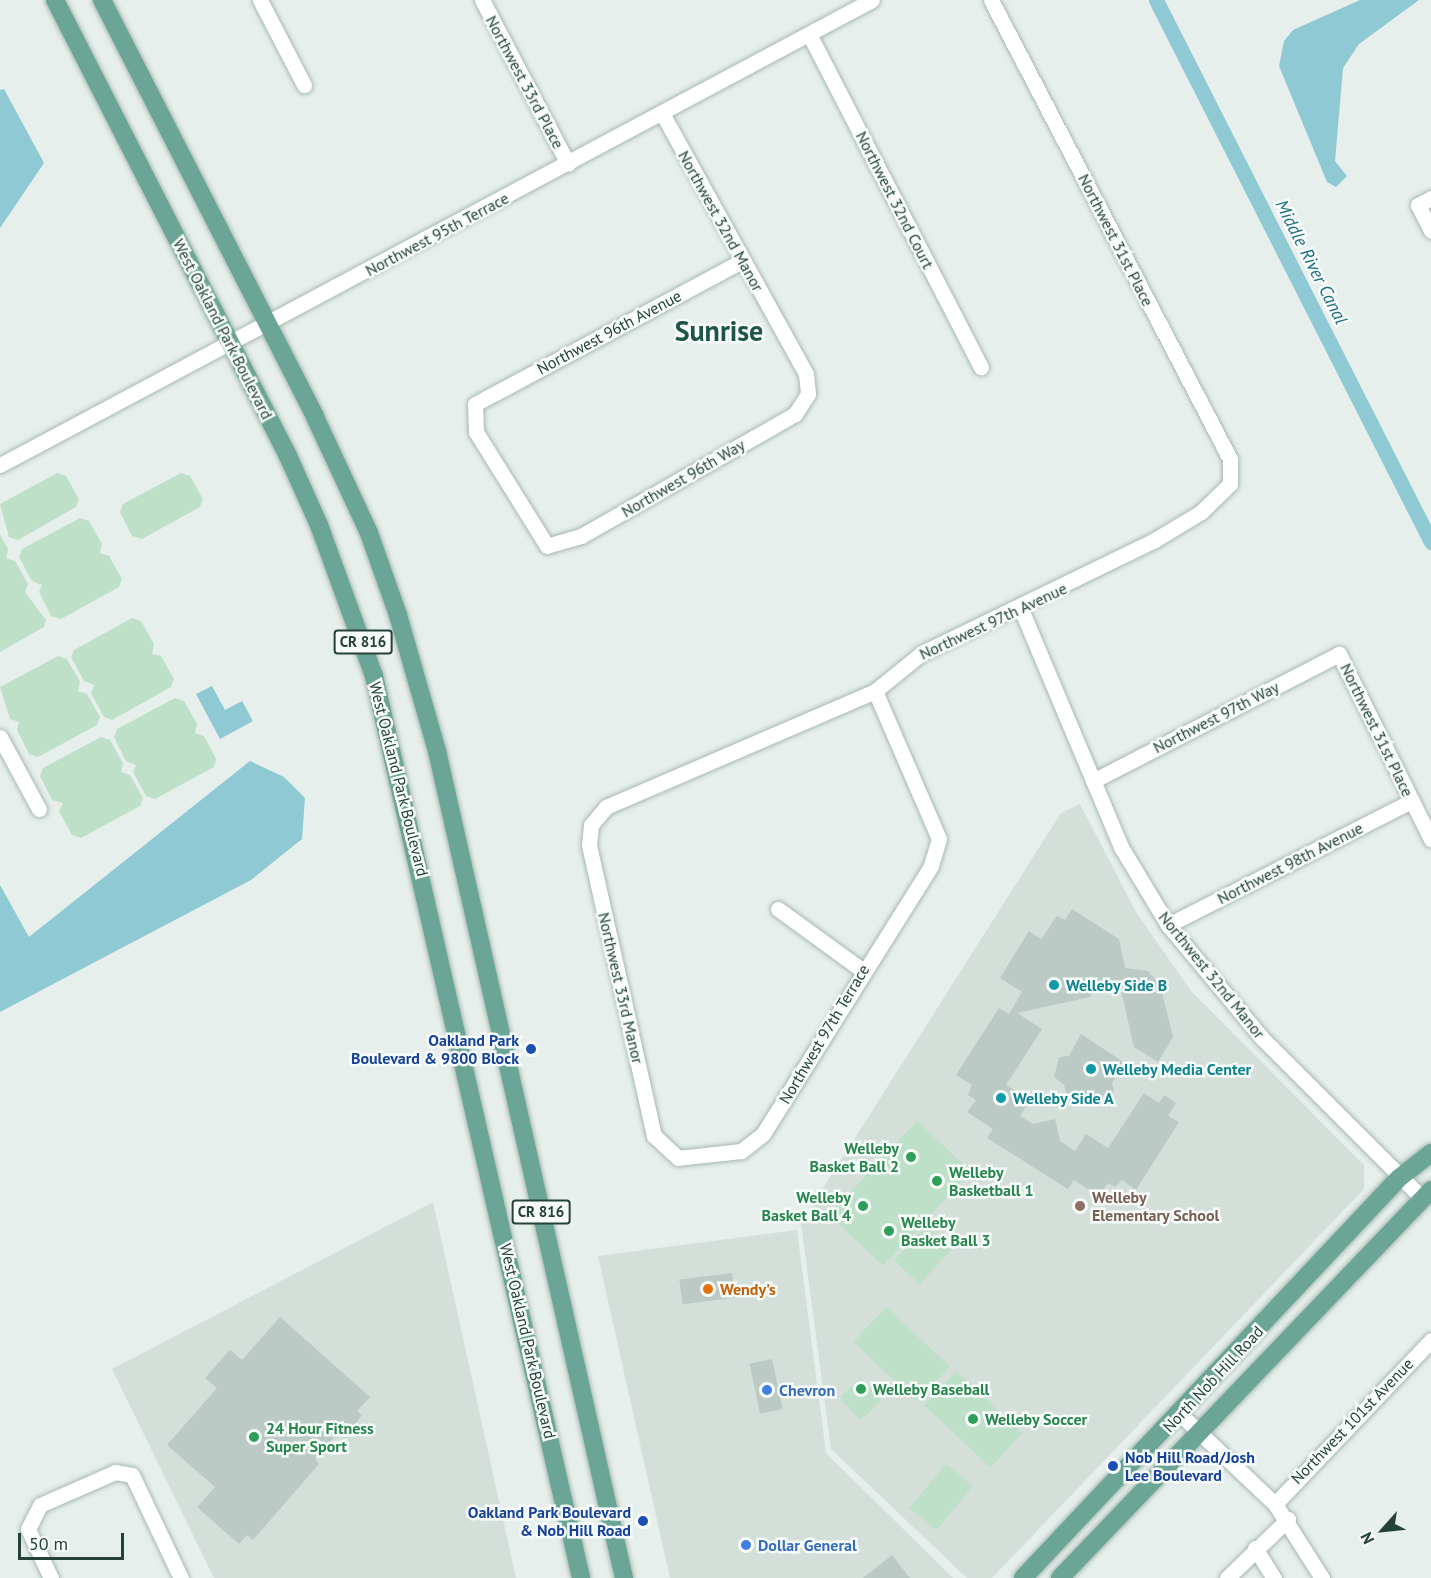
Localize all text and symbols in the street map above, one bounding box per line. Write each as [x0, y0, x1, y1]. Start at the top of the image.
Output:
street label: Northwest 33rd Place [482, 12, 568, 152]
street label: Northwest 32nd Court [852, 128, 938, 272]
street label: Northwest 32nd Manor [674, 147, 768, 295]
street label: Northwest 31st Place [1074, 171, 1158, 309]
street label: Northwest 95th Terrace [362, 188, 512, 280]
water label: Middle River Canal [1270, 196, 1352, 328]
street label: West Oakland Park Boulevard [169, 235, 277, 423]
street label: Northwest 96th Avenue [533, 286, 685, 378]
district label: Sunrise [675, 314, 763, 348]
street label: Northwest 96th Way [618, 435, 748, 521]
street label: Northwest 97th Avenue [916, 578, 1070, 664]
road number: CR 816 [333, 630, 393, 654]
street label: Northwest 31st Place [1336, 660, 1418, 800]
street label: Northwest 97th Way [1150, 677, 1282, 757]
street label: West Oakland Park Boulevard [365, 680, 433, 878]
street label: Northwest 98th Avenue [1214, 818, 1366, 908]
street label: Northwest 32nd Manor [1155, 908, 1269, 1042]
street label: Northwest 33rd Manor [594, 910, 648, 1066]
street label: Northwest 97th Terrace [775, 961, 873, 1107]
place label: Welleby Side B [1066, 975, 1168, 995]
marker: Welleby Side B [1047, 978, 1061, 992]
place label: Oakland Park Boulevard & 9800 Block [351, 1030, 519, 1068]
marker: Oakland Park Boulevard & 9800 Block [524, 1042, 538, 1056]
place label: Welleby Media Center [1103, 1059, 1252, 1079]
marker: Welleby Media Center [1084, 1062, 1098, 1076]
place label: Welleby Side A [1013, 1088, 1115, 1108]
marker: Welleby Side A [994, 1091, 1008, 1105]
place label: Welleby Basket Ball 2 [810, 1138, 899, 1176]
marker: Welleby Basket Ball 2 [904, 1150, 918, 1164]
place label: Welleby Basketball 1 [949, 1162, 1034, 1200]
marker: Welleby Basketball 1 [930, 1174, 944, 1188]
place label: Welleby Basket Ball 4 [762, 1187, 851, 1225]
place label: Welleby Elementary School [1092, 1187, 1220, 1225]
marker: Welleby Basket Ball 4 [856, 1199, 870, 1213]
marker: Welleby Elementary School [1073, 1199, 1087, 1213]
road number: CR 816 [511, 1200, 571, 1224]
place label: Welleby Basket Ball 3 [901, 1212, 990, 1250]
marker: Welleby Basket Ball 3 [882, 1224, 896, 1238]
street label: West Oakland Park Boulevard [496, 1241, 560, 1441]
place label: Wendy's [720, 1279, 776, 1299]
marker: Wendy's [701, 1282, 715, 1296]
street label: North Nob Hill Road [1159, 1322, 1267, 1436]
street label: Northwest 101st Avenue [1287, 1354, 1417, 1488]
place label: Welleby Baseball [873, 1379, 990, 1399]
place label: Chevron [779, 1380, 835, 1400]
marker: Welleby Baseball [854, 1382, 868, 1396]
marker: Chevron [760, 1383, 774, 1397]
place label: Welleby Soccer [985, 1409, 1088, 1429]
marker: Welleby Soccer [966, 1412, 980, 1426]
place label: 24 Hour Fitness Super Sport [266, 1418, 374, 1456]
marker: 24 Hour Fitness Super Sport [247, 1430, 261, 1444]
place label: Nob Hill Road/Josh Lee Boulevard [1125, 1447, 1255, 1485]
marker: Nob Hill Road/Josh Lee Boulevard [1106, 1459, 1120, 1473]
north arrow [1353, 1500, 1413, 1560]
place label: Oakland Park Boulevard & Nob Hill Road [467, 1502, 631, 1540]
marker: Oakland Park Boulevard & Nob Hill Road [636, 1514, 650, 1528]
scale bar [21, 1521, 128, 1559]
text: N [1356, 1529, 1378, 1547]
text: 50 m [29, 1532, 68, 1555]
place label: Dollar General [758, 1535, 857, 1555]
marker: Dollar General [739, 1538, 753, 1552]

